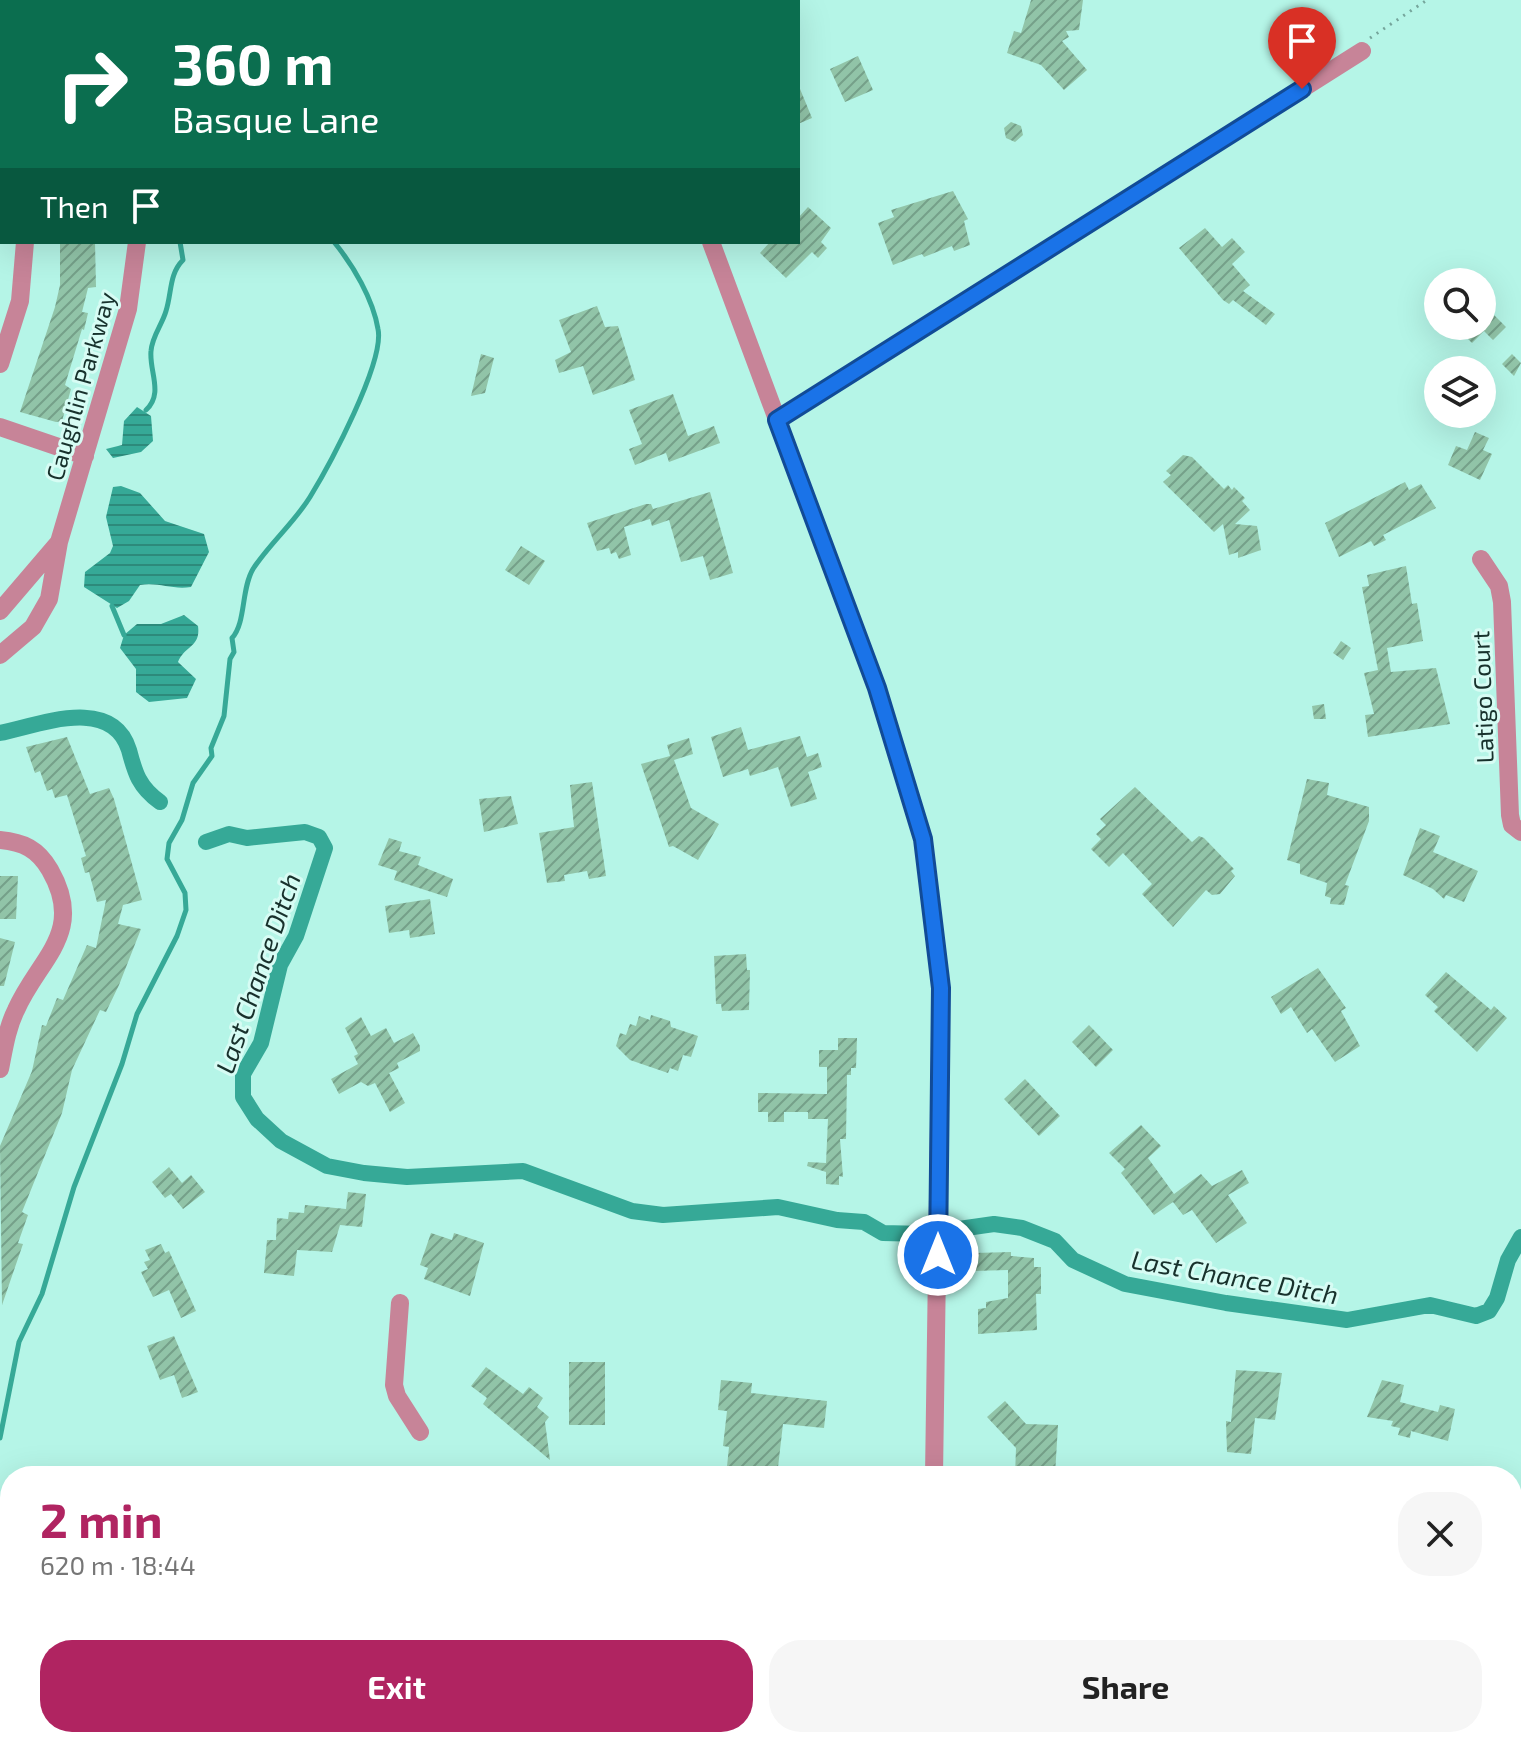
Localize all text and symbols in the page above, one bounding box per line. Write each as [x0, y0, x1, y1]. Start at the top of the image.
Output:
pin [1268, 7, 1336, 89]
icon: arrive [1280, 19, 1324, 63]
text: 360 m [172, 29, 334, 96]
icon: right [40, 32, 144, 136]
text: Basque Lane [172, 97, 379, 140]
icon: arrive [124, 184, 168, 228]
text: Then [40, 188, 108, 224]
map controls [1424, 268, 1496, 428]
button: search [1424, 268, 1496, 340]
street label: Caughlin Parkway [39, 288, 121, 484]
button: layers [1424, 356, 1496, 428]
street label: Latigo Court [1465, 630, 1499, 764]
water label: Last Chance Ditch [208, 869, 306, 1077]
position arrow [896, 1213, 980, 1297]
water label: Last Chance Ditch [1129, 1243, 1341, 1309]
text: 2 min [40, 1490, 163, 1548]
button: close [1398, 1492, 1482, 1576]
text: 620 m · 18:44 [40, 1549, 196, 1580]
button: Exit [40, 1640, 753, 1732]
button: Share [769, 1640, 1482, 1732]

